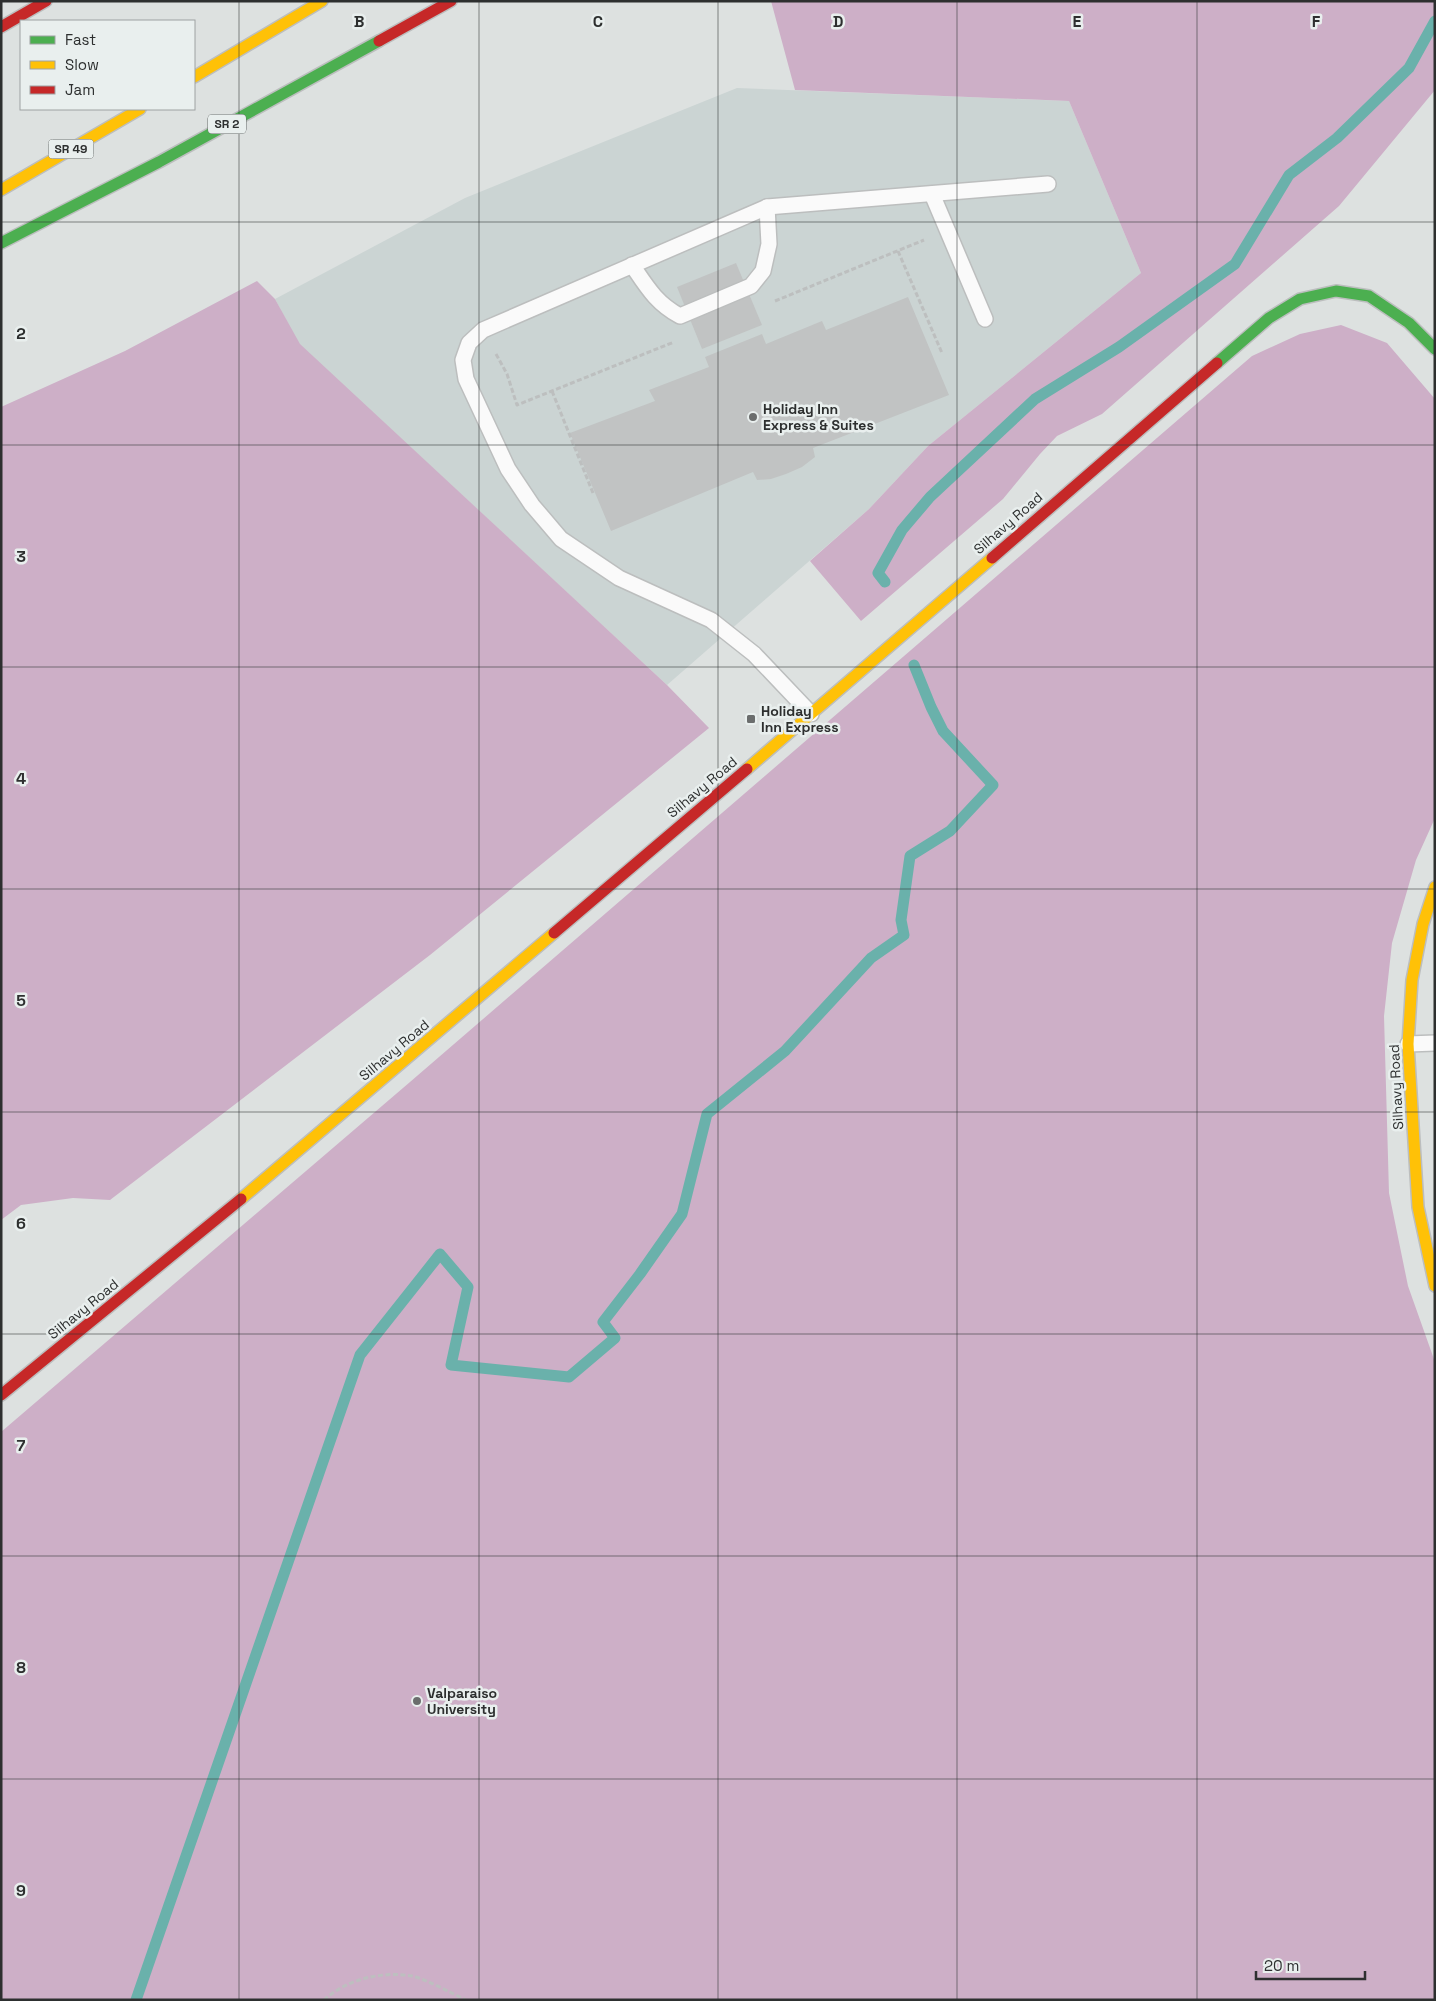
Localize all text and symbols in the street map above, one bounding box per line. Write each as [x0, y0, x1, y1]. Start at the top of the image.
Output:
text: B [354, 11, 364, 32]
text: C [593, 11, 603, 32]
text: D [833, 11, 843, 32]
text: E [1073, 11, 1082, 32]
text: F [1312, 11, 1321, 32]
legend [20, 20, 195, 110]
text: Fast [65, 30, 96, 49]
text: Slow [65, 55, 99, 74]
text: Jam [65, 80, 95, 99]
road number: SR 2 [208, 115, 246, 134]
road number: SR 49 [48, 140, 94, 158]
text: 2 [16, 323, 26, 344]
place label: Holiday Inn Express & Suites [763, 400, 874, 434]
marker: Holiday Inn Express & Suites [747, 411, 759, 423]
street label: Silhavy Road [970, 488, 1046, 558]
text: 3 [16, 546, 26, 567]
place label: Holiday Inn Express [761, 702, 839, 736]
marker: Holiday Inn Express [745, 713, 757, 725]
street label: Silhavy Road [663, 753, 741, 821]
text: 4 [16, 768, 26, 789]
text: 5 [16, 990, 26, 1011]
street label: Silhavy Road [355, 1016, 433, 1084]
street label: Silhavy Road [1385, 1044, 1407, 1130]
text: 6 [16, 1213, 26, 1234]
street label: Silhavy Road [44, 1275, 122, 1343]
text: 7 [17, 1435, 26, 1456]
text: 8 [16, 1657, 26, 1678]
place label: Valparaiso University [427, 1684, 497, 1718]
marker: Valparaiso University [411, 1695, 423, 1707]
text: 9 [16, 1880, 26, 1901]
scale bar [1256, 1948, 1365, 1980]
text: 20 m [1264, 1956, 1299, 1975]

